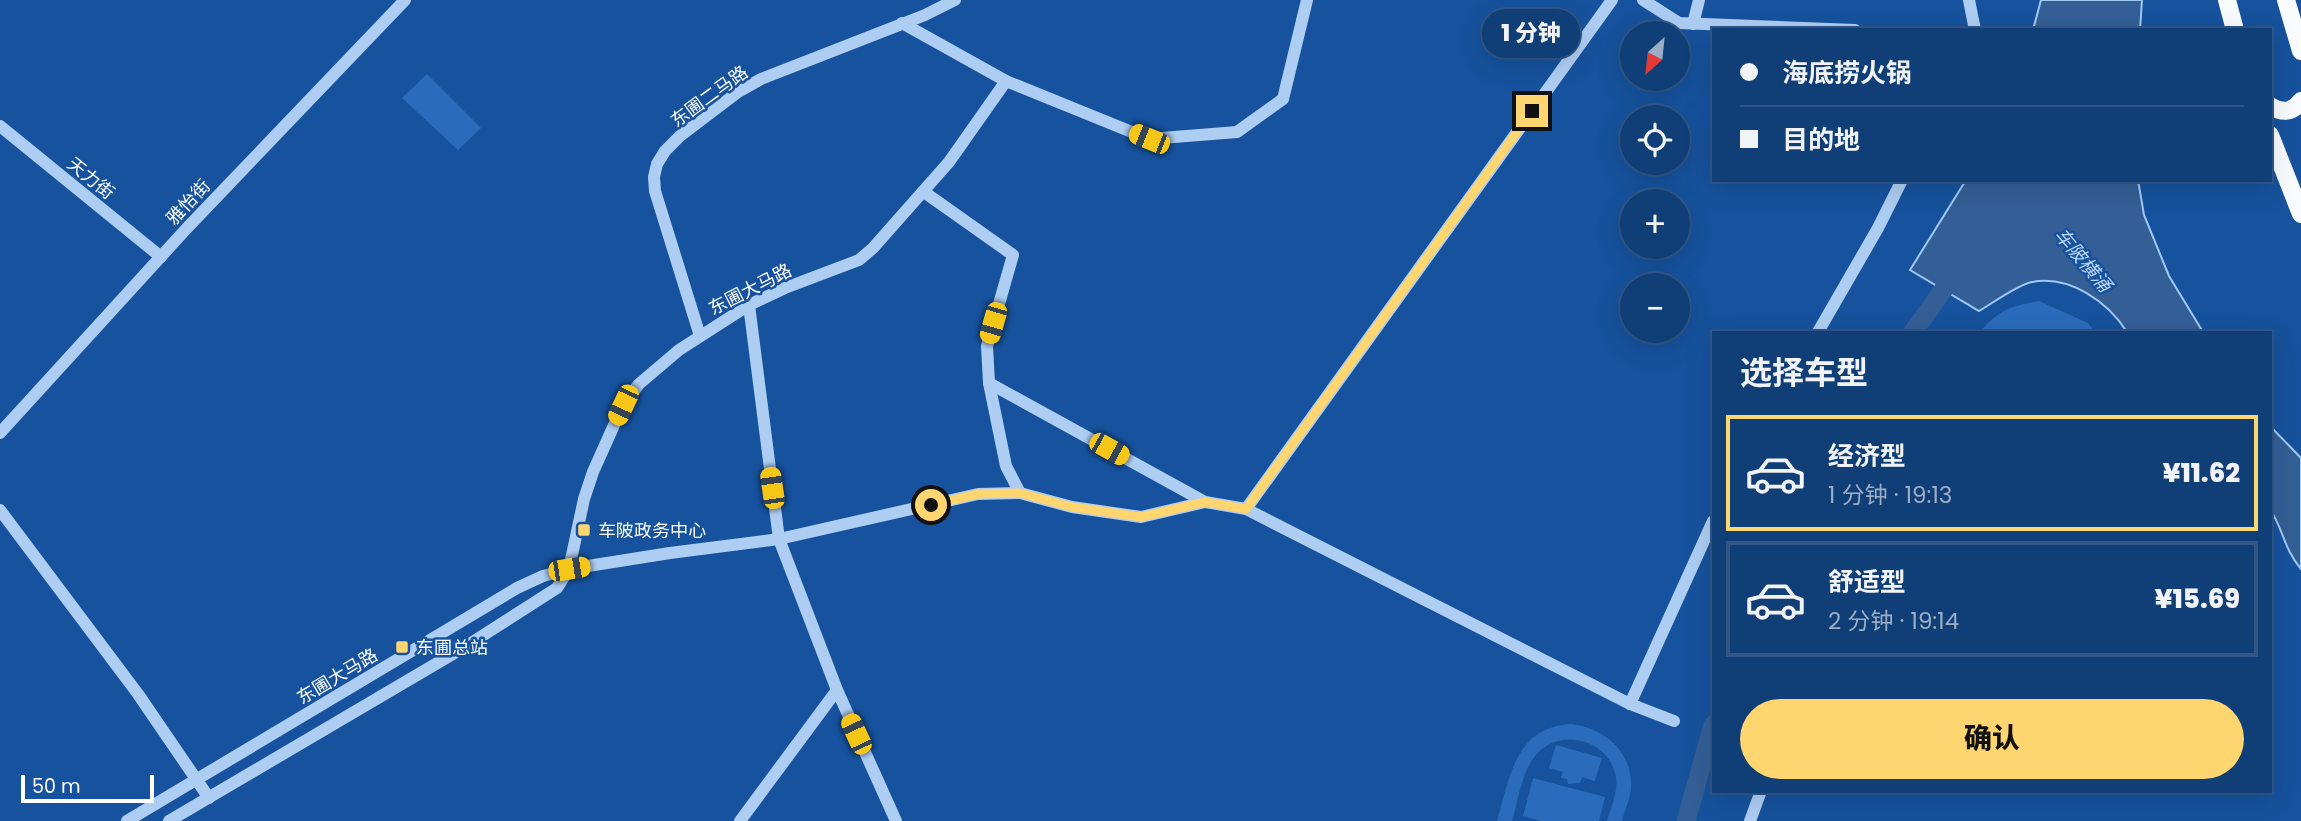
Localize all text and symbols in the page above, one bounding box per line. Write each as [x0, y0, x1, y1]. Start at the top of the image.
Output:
callout: 1 分钟 [1483, 10, 1581, 58]
text: 1 分钟 [1501, 17, 1561, 49]
north arrow [1620, 21, 1690, 91]
map controls [1620, 21, 1690, 343]
text: 海底捞火锅 [1782, 55, 1912, 91]
street label: 东圃二马路 [665, 59, 753, 133]
route end [1516, 95, 1548, 127]
button: locate [1620, 105, 1690, 175]
car [1126, 121, 1173, 157]
text: 目的地 [1782, 122, 1860, 158]
street label: 天力街 [62, 151, 120, 205]
street label: 雅怡街 [160, 174, 216, 230]
button: + [1620, 189, 1690, 259]
water label: 车陂横涌 [2048, 222, 2119, 299]
street label: 东圃大马路 [704, 257, 796, 321]
button: − [1620, 273, 1690, 343]
car [978, 300, 1009, 346]
text: 选择车型 [1740, 350, 1868, 395]
car [605, 382, 642, 428]
car [1086, 430, 1133, 468]
text: 经济型 [1828, 438, 1906, 474]
icon: car [1744, 442, 1807, 505]
text: ¥11.62 [2163, 455, 2240, 491]
car [759, 466, 786, 510]
text: 1 分钟 · 19:13 [1828, 479, 1952, 511]
route start [915, 489, 947, 521]
place label: 车陂政务中心 [598, 518, 706, 543]
marker: 车陂政务中心 [576, 522, 592, 538]
car [547, 555, 592, 583]
text: 舒适型 [1828, 564, 1906, 600]
icon: car [1744, 568, 1807, 631]
text: ¥15.69 [2155, 581, 2240, 617]
text: 2 分钟 · 19:14 [1828, 605, 1959, 637]
place label: 东圃总站 [416, 635, 488, 660]
marker: 东圃总站 [394, 639, 410, 655]
street label: 东圃大马路 [292, 642, 382, 710]
button: 确认 [1740, 699, 2244, 779]
car [838, 711, 875, 757]
scale bar [21, 772, 154, 804]
text: 50 m [32, 773, 81, 800]

